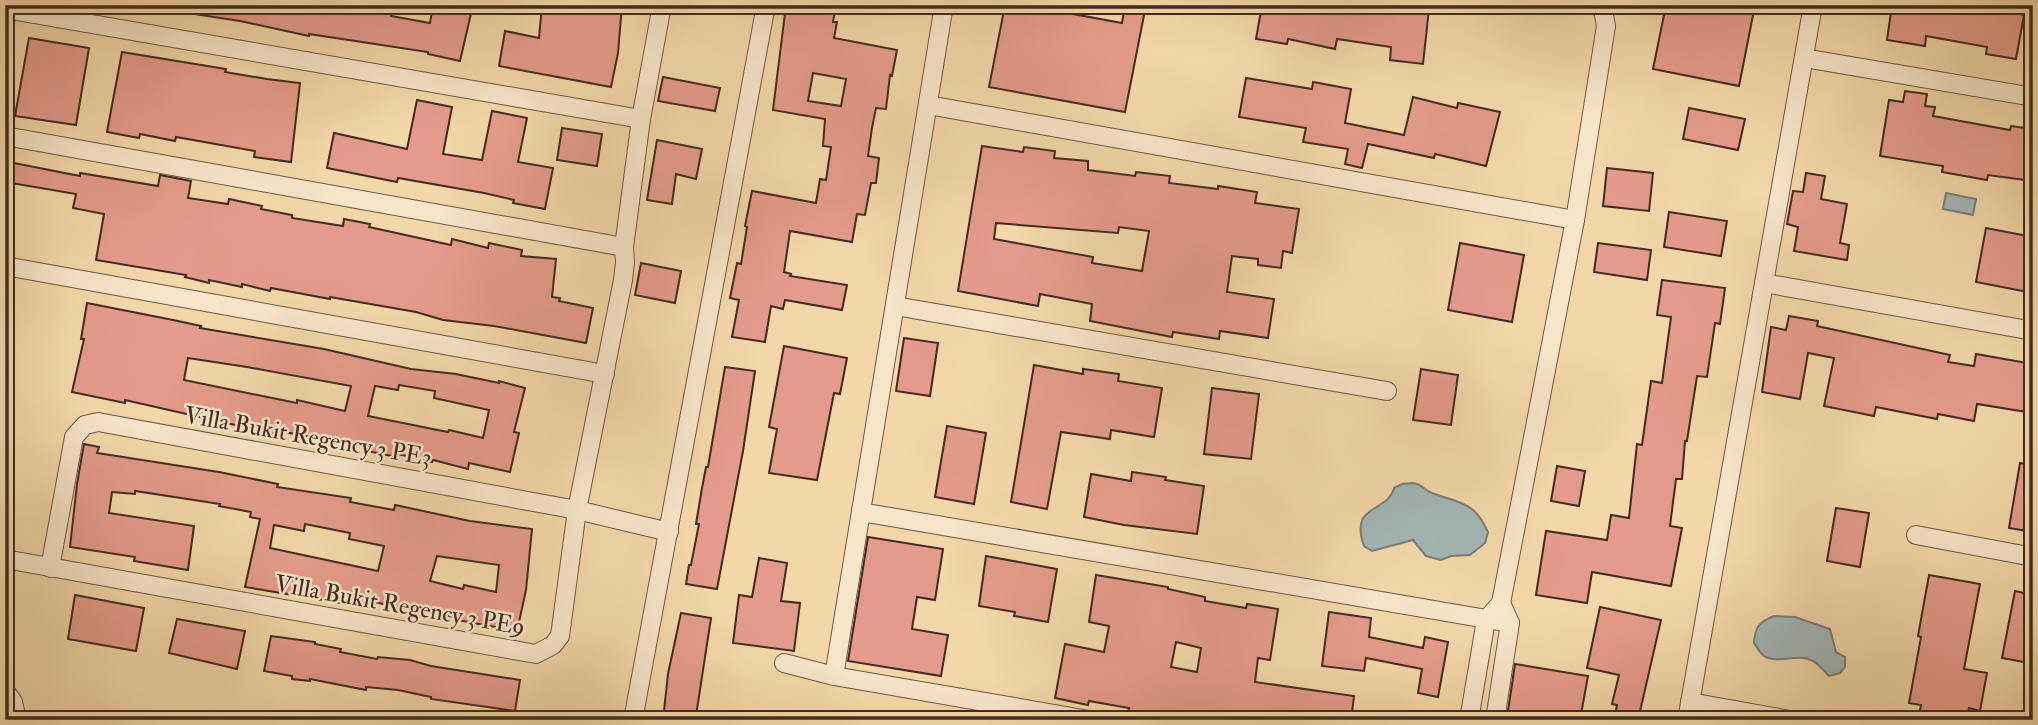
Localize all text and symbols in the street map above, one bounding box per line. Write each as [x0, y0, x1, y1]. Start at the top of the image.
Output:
street label: Villa Bukit Regency 3 PE3 [182, 399, 434, 474]
street label: Villa Bukit Regency 3 PE9 [272, 568, 527, 643]

